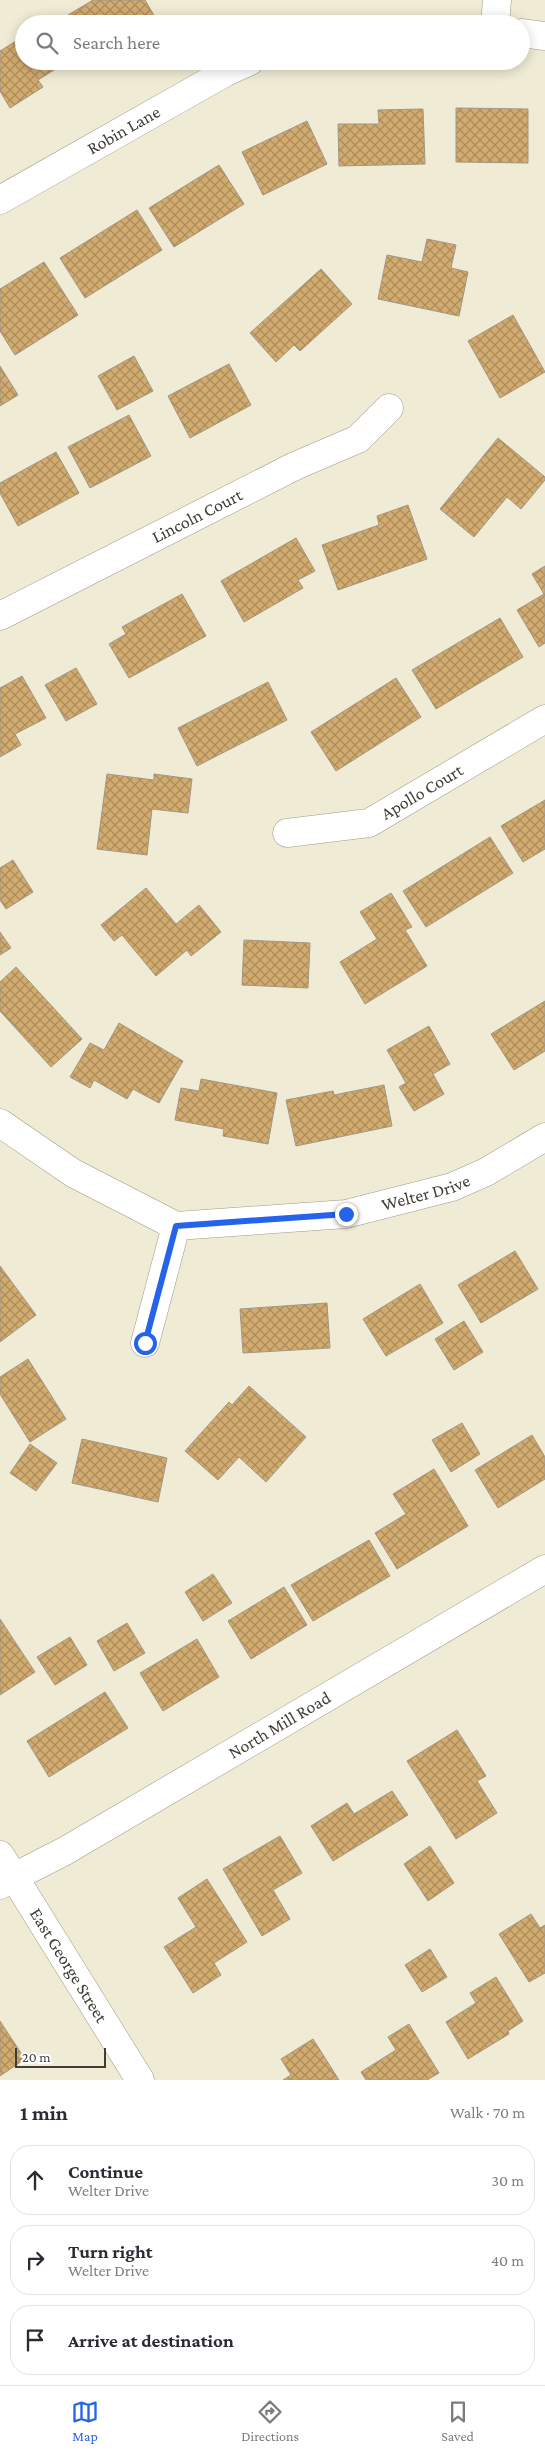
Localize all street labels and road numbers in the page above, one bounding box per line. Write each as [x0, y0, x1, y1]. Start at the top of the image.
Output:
street label: Robin Lane [84, 101, 164, 159]
street label: Lincoln Court [148, 484, 247, 547]
street label: Apollo Court [377, 759, 467, 824]
street label: Welter Drive [379, 1170, 473, 1215]
street label: North Mill Road [225, 1687, 335, 1763]
street label: East George Street [26, 1904, 112, 2027]

